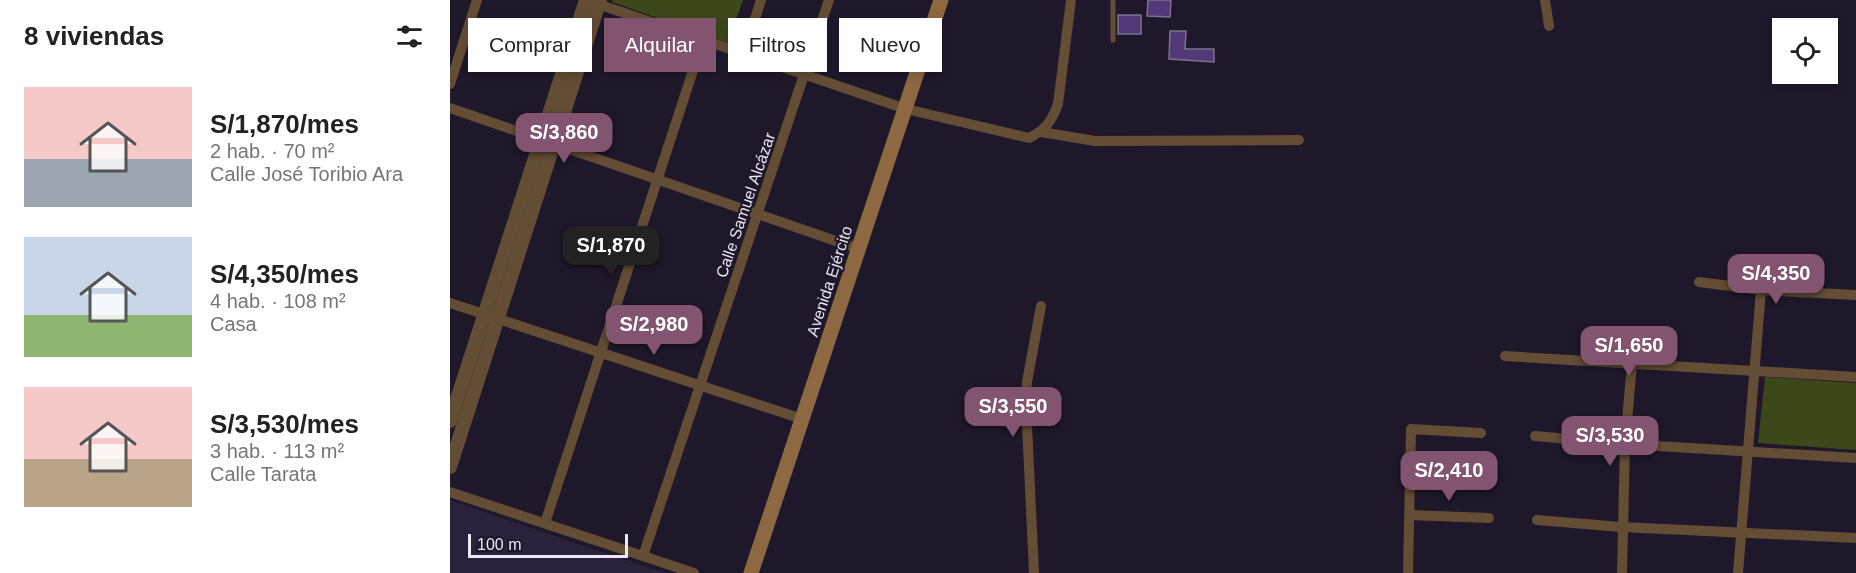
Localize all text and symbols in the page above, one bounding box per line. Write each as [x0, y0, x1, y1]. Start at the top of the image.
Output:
chip: Comprar [468, 18, 592, 72]
chip: Alquilar [604, 18, 716, 72]
chip: Filtros [728, 18, 827, 72]
chip: Nuevo [839, 18, 942, 72]
map controls [1772, 18, 1838, 84]
button: locate [1772, 18, 1838, 84]
icon: filters [393, 20, 426, 53]
text: 8 viviendas [24, 21, 164, 51]
text: S/1,870/mes [210, 109, 359, 139]
icon: home [72, 111, 144, 183]
pin: S/3,860 [509, 113, 619, 164]
text: S/3,860 [530, 121, 598, 143]
street label: Calle Samuel Alcázar [713, 130, 778, 280]
text: 2 hab. · 70 m² [210, 140, 335, 162]
text: Calle José Toribio Ara [210, 163, 403, 185]
street label: Avenida Ejército [804, 224, 855, 339]
pin: S/1,870 [556, 226, 666, 277]
text: S/1,870 [577, 234, 645, 256]
pin: S/4,350 [1721, 254, 1831, 305]
text: S/4,350/mes [210, 259, 359, 289]
icon: home [72, 261, 144, 333]
text: S/4,350 [1742, 262, 1810, 284]
text: 4 hab. · 108 m² [210, 290, 346, 312]
pin: S/2,980 [599, 305, 709, 356]
text: Casa [210, 313, 257, 335]
text: S/2,980 [620, 313, 688, 335]
pin: S/1,650 [1574, 326, 1684, 377]
text: S/1,650 [1595, 334, 1663, 356]
pin: S/3,550 [958, 387, 1068, 438]
text: S/3,550 [979, 395, 1047, 417]
text: S/3,530/mes [210, 409, 359, 439]
icon: home [72, 411, 144, 483]
pin: S/3,530 [1555, 416, 1665, 467]
text: S/3,530 [1576, 424, 1644, 446]
text: 3 hab. · 113 m² [210, 440, 344, 462]
pin: S/2,410 [1394, 451, 1504, 502]
text: S/2,410 [1415, 459, 1483, 481]
text: Calle Tarata [210, 463, 316, 485]
scale bar [468, 531, 628, 558]
text: 100 m [477, 536, 521, 553]

